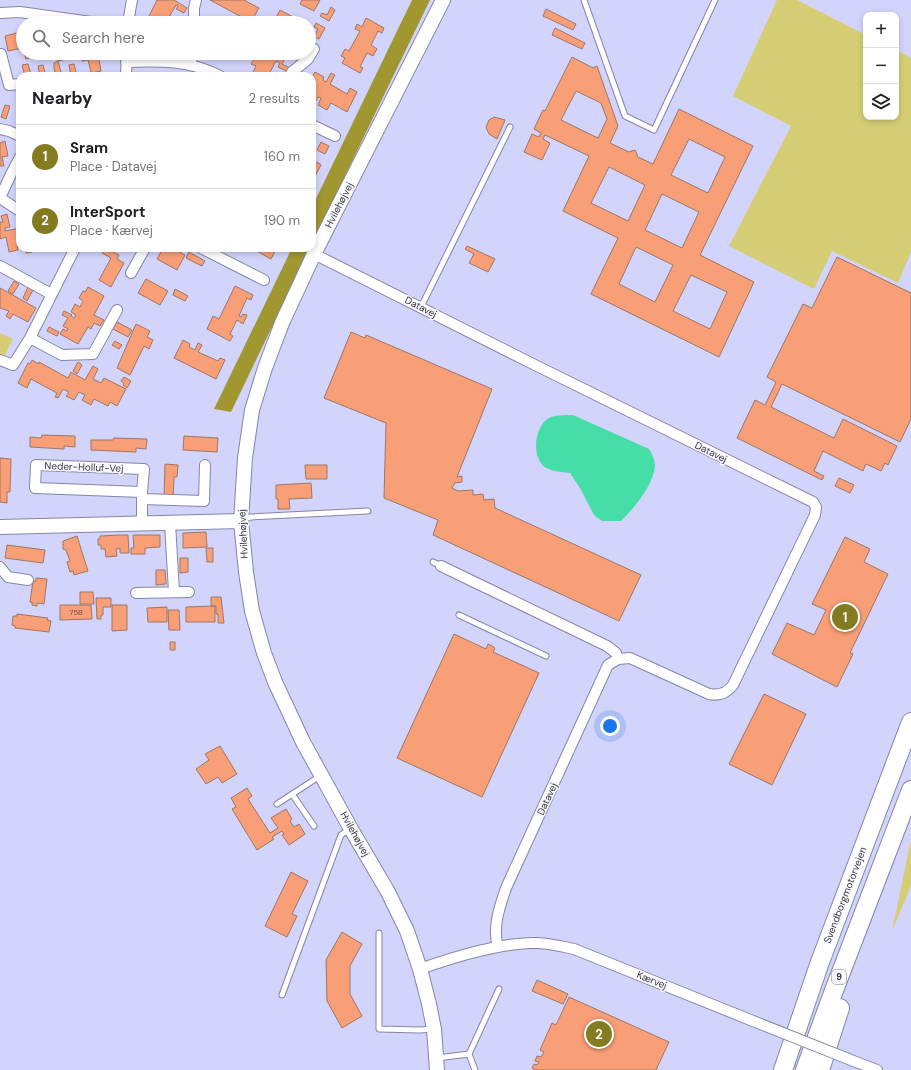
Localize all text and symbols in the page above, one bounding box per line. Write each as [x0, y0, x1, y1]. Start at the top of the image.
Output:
map controls [863, 12, 899, 120]
button: + [863, 12, 899, 48]
search box [16, 16, 316, 60]
icon: search [30, 27, 52, 49]
text: Search here [62, 28, 145, 48]
button: − [863, 48, 899, 84]
button: layers [863, 84, 899, 120]
text: Nearby [32, 87, 92, 109]
text: 2 results [249, 90, 300, 107]
text: Sram [70, 138, 108, 158]
text: 1 [43, 148, 47, 165]
text: 160 m [264, 148, 300, 165]
text: Place · Datavej [70, 158, 157, 175]
street label: Hvilehøjvej [322, 180, 356, 230]
text: InterSport [70, 202, 145, 222]
text: 2 [41, 212, 49, 229]
text: 190 m [264, 212, 300, 229]
text: Place · Kærvej [70, 222, 153, 239]
street label: Datavej [403, 293, 439, 321]
street label: Datavej [693, 439, 729, 465]
street label: Neder-Holluf-Vej [44, 459, 124, 475]
street label: Hvilehøjvej [235, 509, 251, 559]
pin: 1 [832, 602, 858, 632]
house number: 75B [69, 607, 83, 617]
your location [600, 716, 620, 736]
street label: Datavej [534, 781, 560, 817]
street label: Hvilehøjvej [337, 809, 373, 859]
street label: Svendborgmotorvejen [821, 845, 870, 945]
street label: Kærvej [635, 968, 669, 992]
road number: 9 [832, 970, 846, 984]
pin: 2 [586, 1019, 612, 1049]

